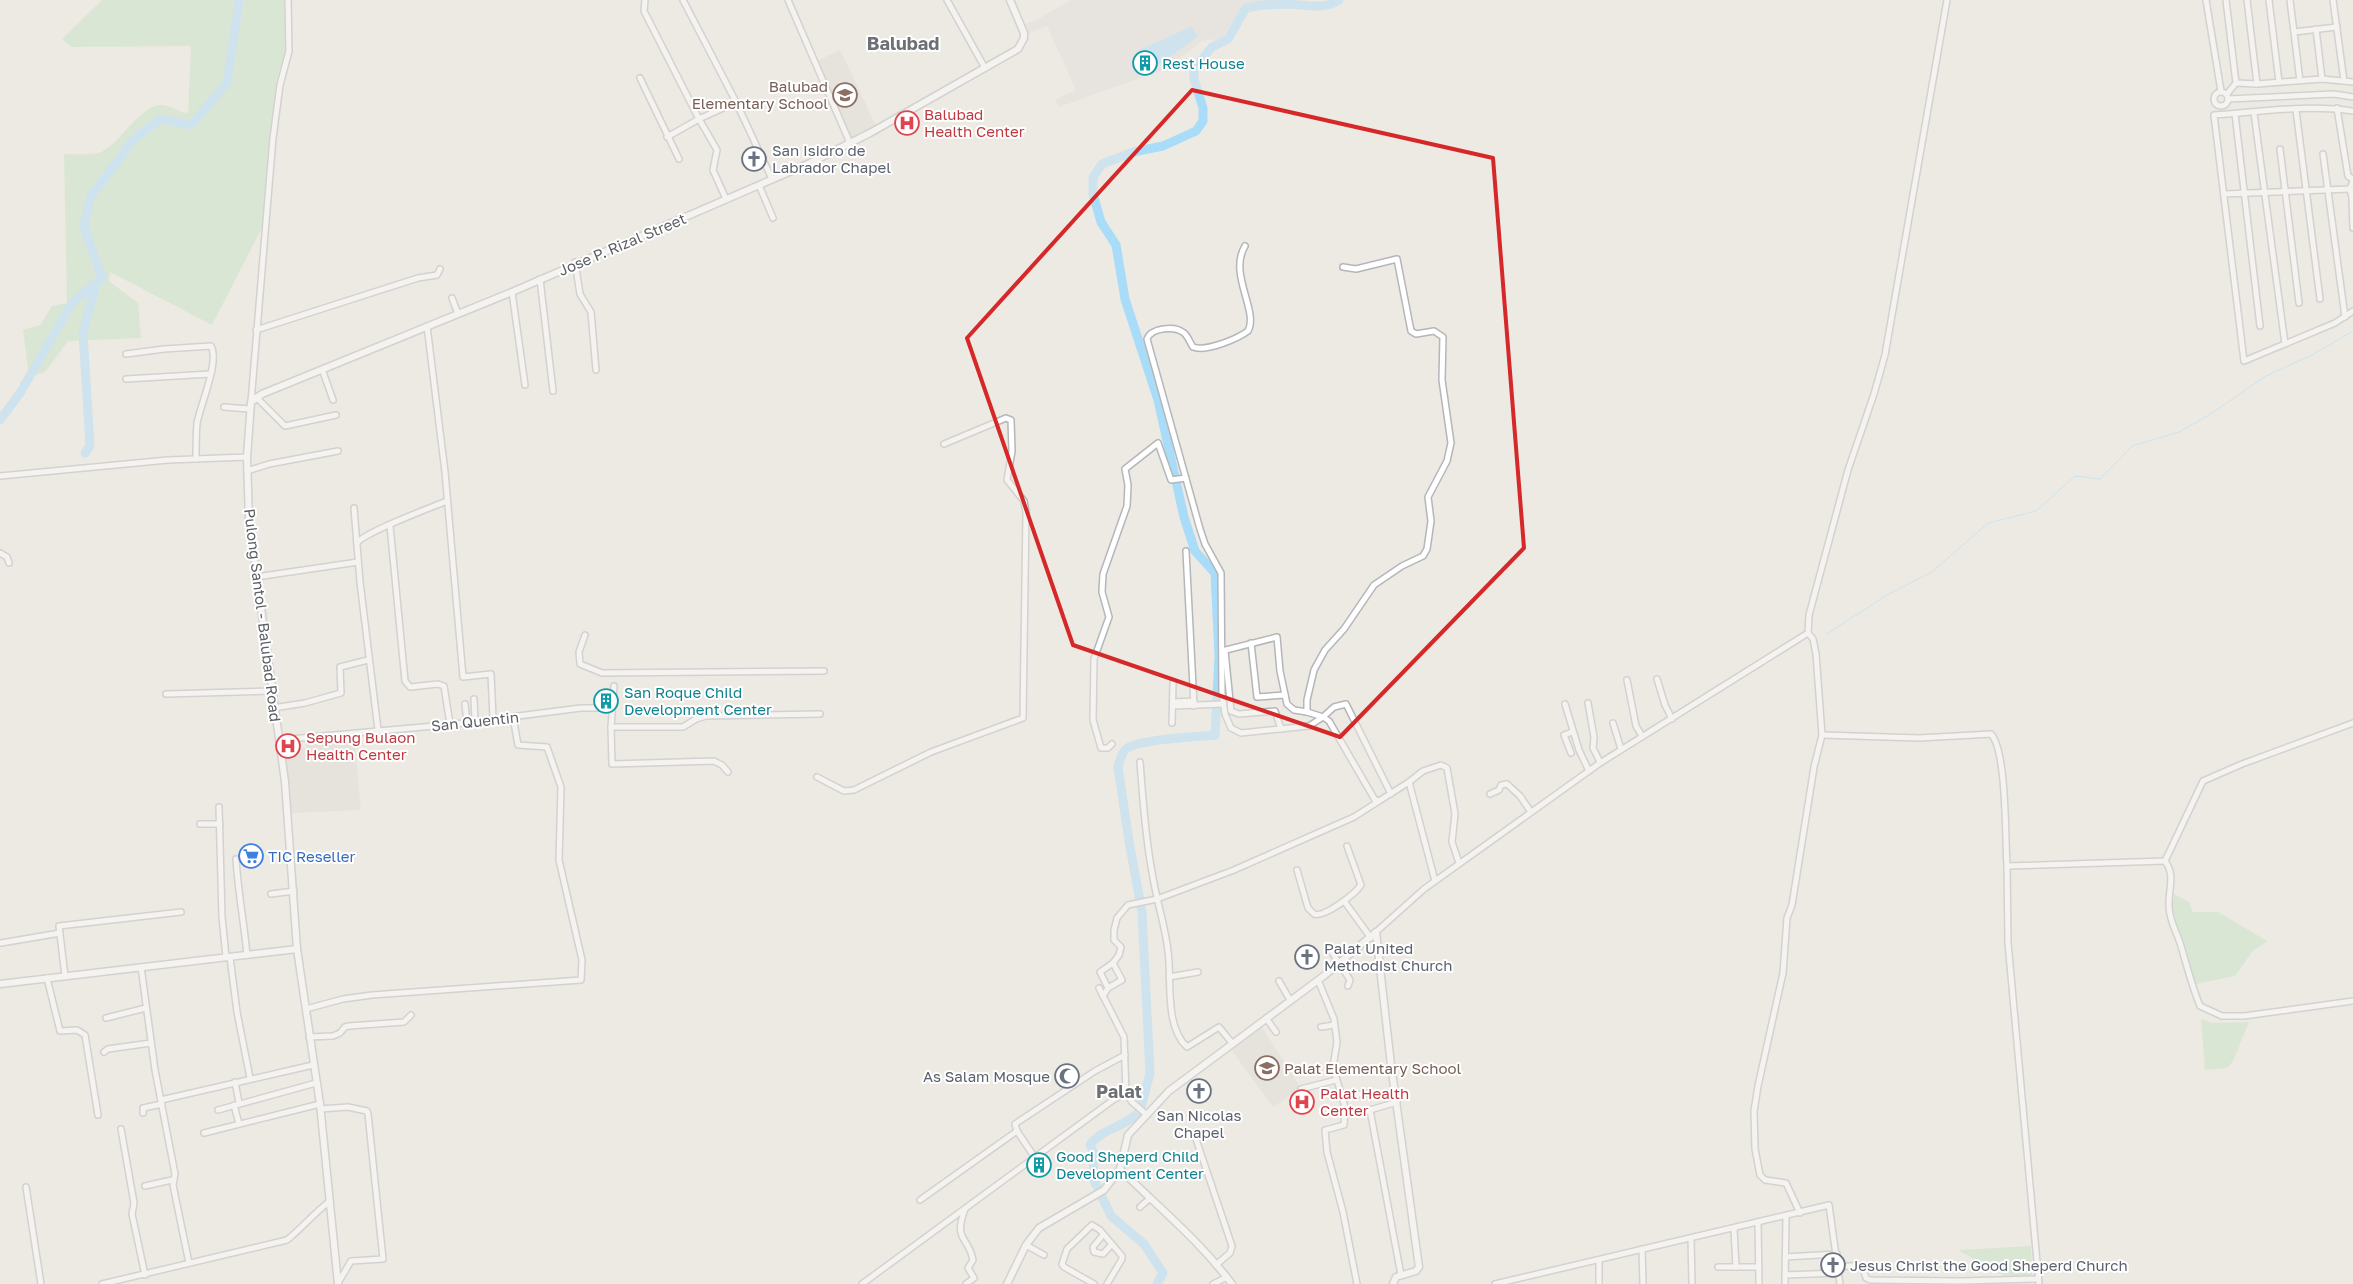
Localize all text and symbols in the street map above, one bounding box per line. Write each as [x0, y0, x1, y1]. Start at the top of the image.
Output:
district label: Balubad [867, 32, 939, 54]
building icon: Rest House [1132, 50, 1158, 76]
place label: Rest House [1162, 54, 1245, 72]
place label: Balubad Elementary School [692, 77, 828, 112]
school or university icon: Balubad Elementary School [832, 82, 858, 108]
place label: Balubad Health Center [924, 105, 1025, 140]
hospital icon: Balubad Health Center [894, 110, 920, 136]
place label: San Isidro de Labrador Chapel [772, 141, 891, 176]
church icon: San Isidro de Labrador Chapel [741, 146, 767, 172]
street label: Jose P. Rizal Street [555, 209, 689, 279]
street label: Pulong Santol - Balubad Road [241, 507, 285, 723]
place label: San Roque Child Development Center [624, 683, 772, 718]
building icon: San Roque Child Development Center [593, 688, 619, 714]
street label: San Quentin [430, 707, 520, 735]
place label: Sepung Bulaon Health Center [306, 728, 415, 763]
hospital icon: Sepung Bulaon Health Center [275, 733, 301, 759]
supermarket icon: TIC Reseller [238, 843, 264, 869]
place label: TIC Reseller [268, 847, 356, 865]
place label: Palat United Methodist Church [1324, 939, 1452, 974]
church icon: Palat United Methodist Church [1294, 944, 1320, 970]
school or university icon: Palat Elementary School [1254, 1055, 1280, 1081]
place label: Palat Elementary School [1284, 1059, 1462, 1077]
mosque icon: As Salam Mosque [1054, 1063, 1080, 1089]
place label: As Salam Mosque [923, 1067, 1050, 1085]
church icon: San Nicolas Chapel [1186, 1078, 1212, 1104]
district label: Palat [1096, 1080, 1142, 1102]
place label: Palat Health Center [1320, 1084, 1409, 1119]
hospital icon: Palat Health Center [1289, 1089, 1315, 1115]
place label: San Nicolas Chapel [1157, 1106, 1241, 1141]
place label: Good Sheperd Child Development Center [1056, 1147, 1204, 1182]
building icon: Good Sheperd Child Development Center [1026, 1152, 1052, 1178]
church icon: Jesus Christ the Good Sheperd Church [1820, 1252, 1846, 1278]
place label: Jesus Christ the Good Sheperd Church [1850, 1256, 2128, 1274]

